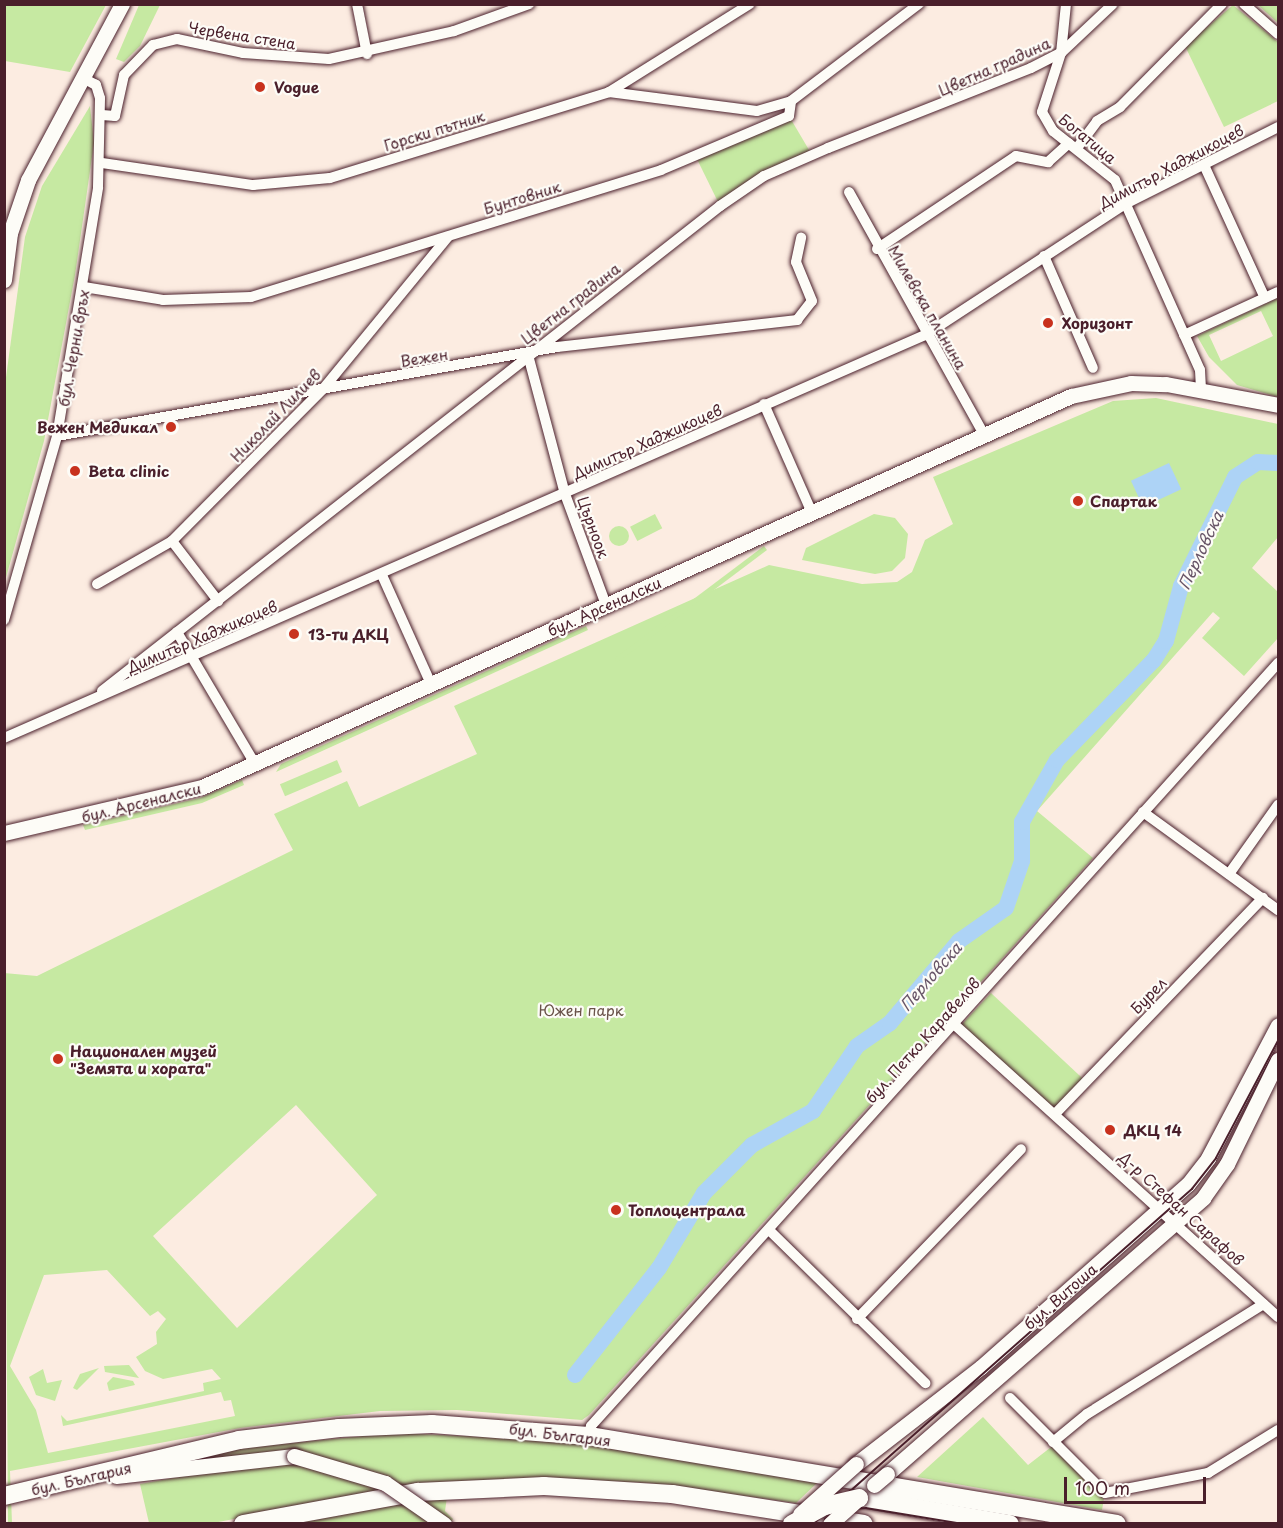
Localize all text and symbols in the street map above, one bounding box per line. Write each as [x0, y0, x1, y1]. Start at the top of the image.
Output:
street label: Червена стена [187, 18, 297, 52]
street label: Цветна градина [935, 33, 1053, 99]
marker: Vogue [251, 78, 269, 96]
place label: Vogue [274, 78, 319, 96]
street label: Горски пътник [381, 106, 487, 154]
street label: Богатица [1056, 109, 1120, 167]
street label: Димитър Хаджикоцев [1095, 120, 1247, 212]
street label: Бунтовник [481, 177, 563, 217]
street label: Милевска планина [885, 241, 971, 373]
street label: Цветна градина [517, 259, 623, 347]
street label: бул. Черни връх [54, 288, 92, 408]
marker: Хоризонт [1039, 314, 1057, 332]
place label: Хоризонт [1062, 314, 1133, 332]
street label: Вежен [399, 344, 449, 370]
street label: Николай Лилиев [226, 365, 324, 465]
street label: Димитър Хаджикоцев [570, 400, 724, 482]
place label: Вежен Медикал [34, 418, 158, 436]
marker: Вежен Медикал [162, 418, 180, 436]
marker: Beta clinic [66, 462, 84, 480]
place label: Beta clinic [88, 462, 168, 480]
place label: Спартак [1090, 492, 1157, 510]
street label: Църноок [575, 494, 613, 560]
marker: Спартак [1071, 494, 1085, 508]
water label: Перловска [1173, 508, 1227, 592]
street label: бул. Арсеналски [544, 573, 664, 639]
street label: Димитър Хаджикоцев [124, 596, 280, 676]
marker: 13-ти ДКЦ [285, 625, 303, 643]
place label: 13-ти ДКЦ [308, 625, 389, 643]
street label: бул. Арсеналски [79, 778, 203, 826]
water label: Перловска [895, 938, 965, 1014]
street label: бул. Петко Каравелов [861, 973, 983, 1107]
street label: Бурел [1127, 973, 1169, 1017]
park label: Южен парк [538, 1001, 624, 1019]
place label: Национален музей "Земята и хората" [70, 1041, 218, 1076]
marker: Национален музей "Земята и хората" [51, 1052, 65, 1066]
marker: ДКЦ 14 [1101, 1121, 1119, 1139]
place label: ДКЦ 14 [1124, 1121, 1182, 1139]
street label: Д-р Стефан Сарафов [1116, 1147, 1248, 1269]
place label: Топлоцентрала [628, 1201, 745, 1219]
marker: Топлоцентрала [609, 1203, 623, 1217]
street label: бул. Витоша [1020, 1259, 1100, 1333]
street label: бул. България [508, 1419, 612, 1449]
street label: бул. България [29, 1458, 133, 1498]
scale bar [1067, 1465, 1210, 1503]
text: 100 m [1075, 1474, 1130, 1501]

